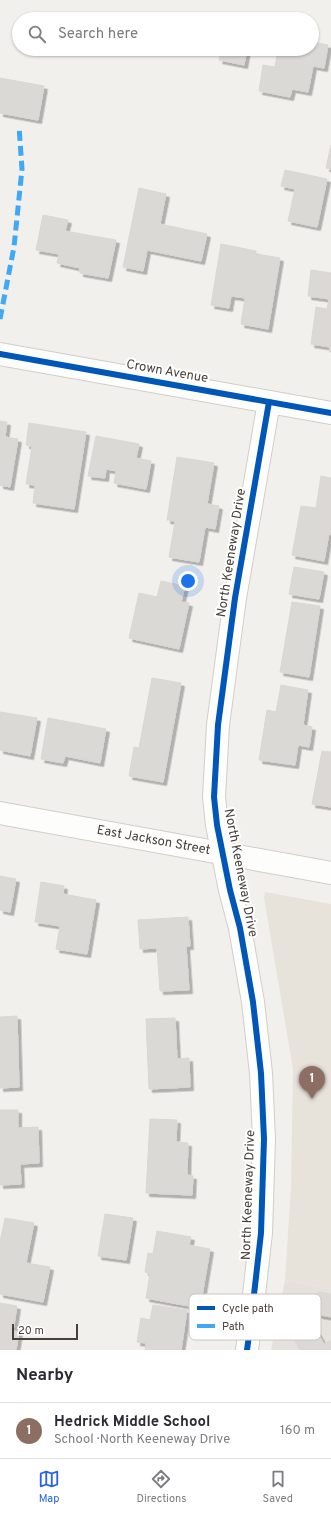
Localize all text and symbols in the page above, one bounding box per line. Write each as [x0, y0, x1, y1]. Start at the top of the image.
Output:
search box [12, 12, 319, 56]
icon: search [26, 23, 48, 45]
text: Search here [58, 25, 138, 44]
street label: Crown Avenue [125, 357, 209, 387]
street label: North Keeneway Drive [214, 487, 250, 619]
your location [178, 571, 198, 591]
street label: North Keeneway Drive [220, 807, 260, 939]
street label: East Jackson Street [95, 823, 212, 859]
pin: 1 [299, 1066, 325, 1099]
street label: North Keeneway Drive [239, 1130, 259, 1260]
legend [189, 1294, 321, 1340]
text: Cycle path [222, 1302, 274, 1316]
text: Path [222, 1320, 244, 1334]
scale bar [12, 1322, 78, 1341]
text: 20 m [18, 1324, 44, 1338]
text: Nearby [16, 1365, 73, 1387]
text: Hedrick Middle School [54, 1413, 210, 1432]
text: 1 [26, 1423, 32, 1439]
text: 160 m [280, 1423, 315, 1439]
text: School · North Keeneway Drive [54, 1432, 230, 1448]
tab: Map [38, 1468, 60, 1506]
tab: Directions [136, 1468, 186, 1506]
tab: Saved [263, 1468, 293, 1506]

